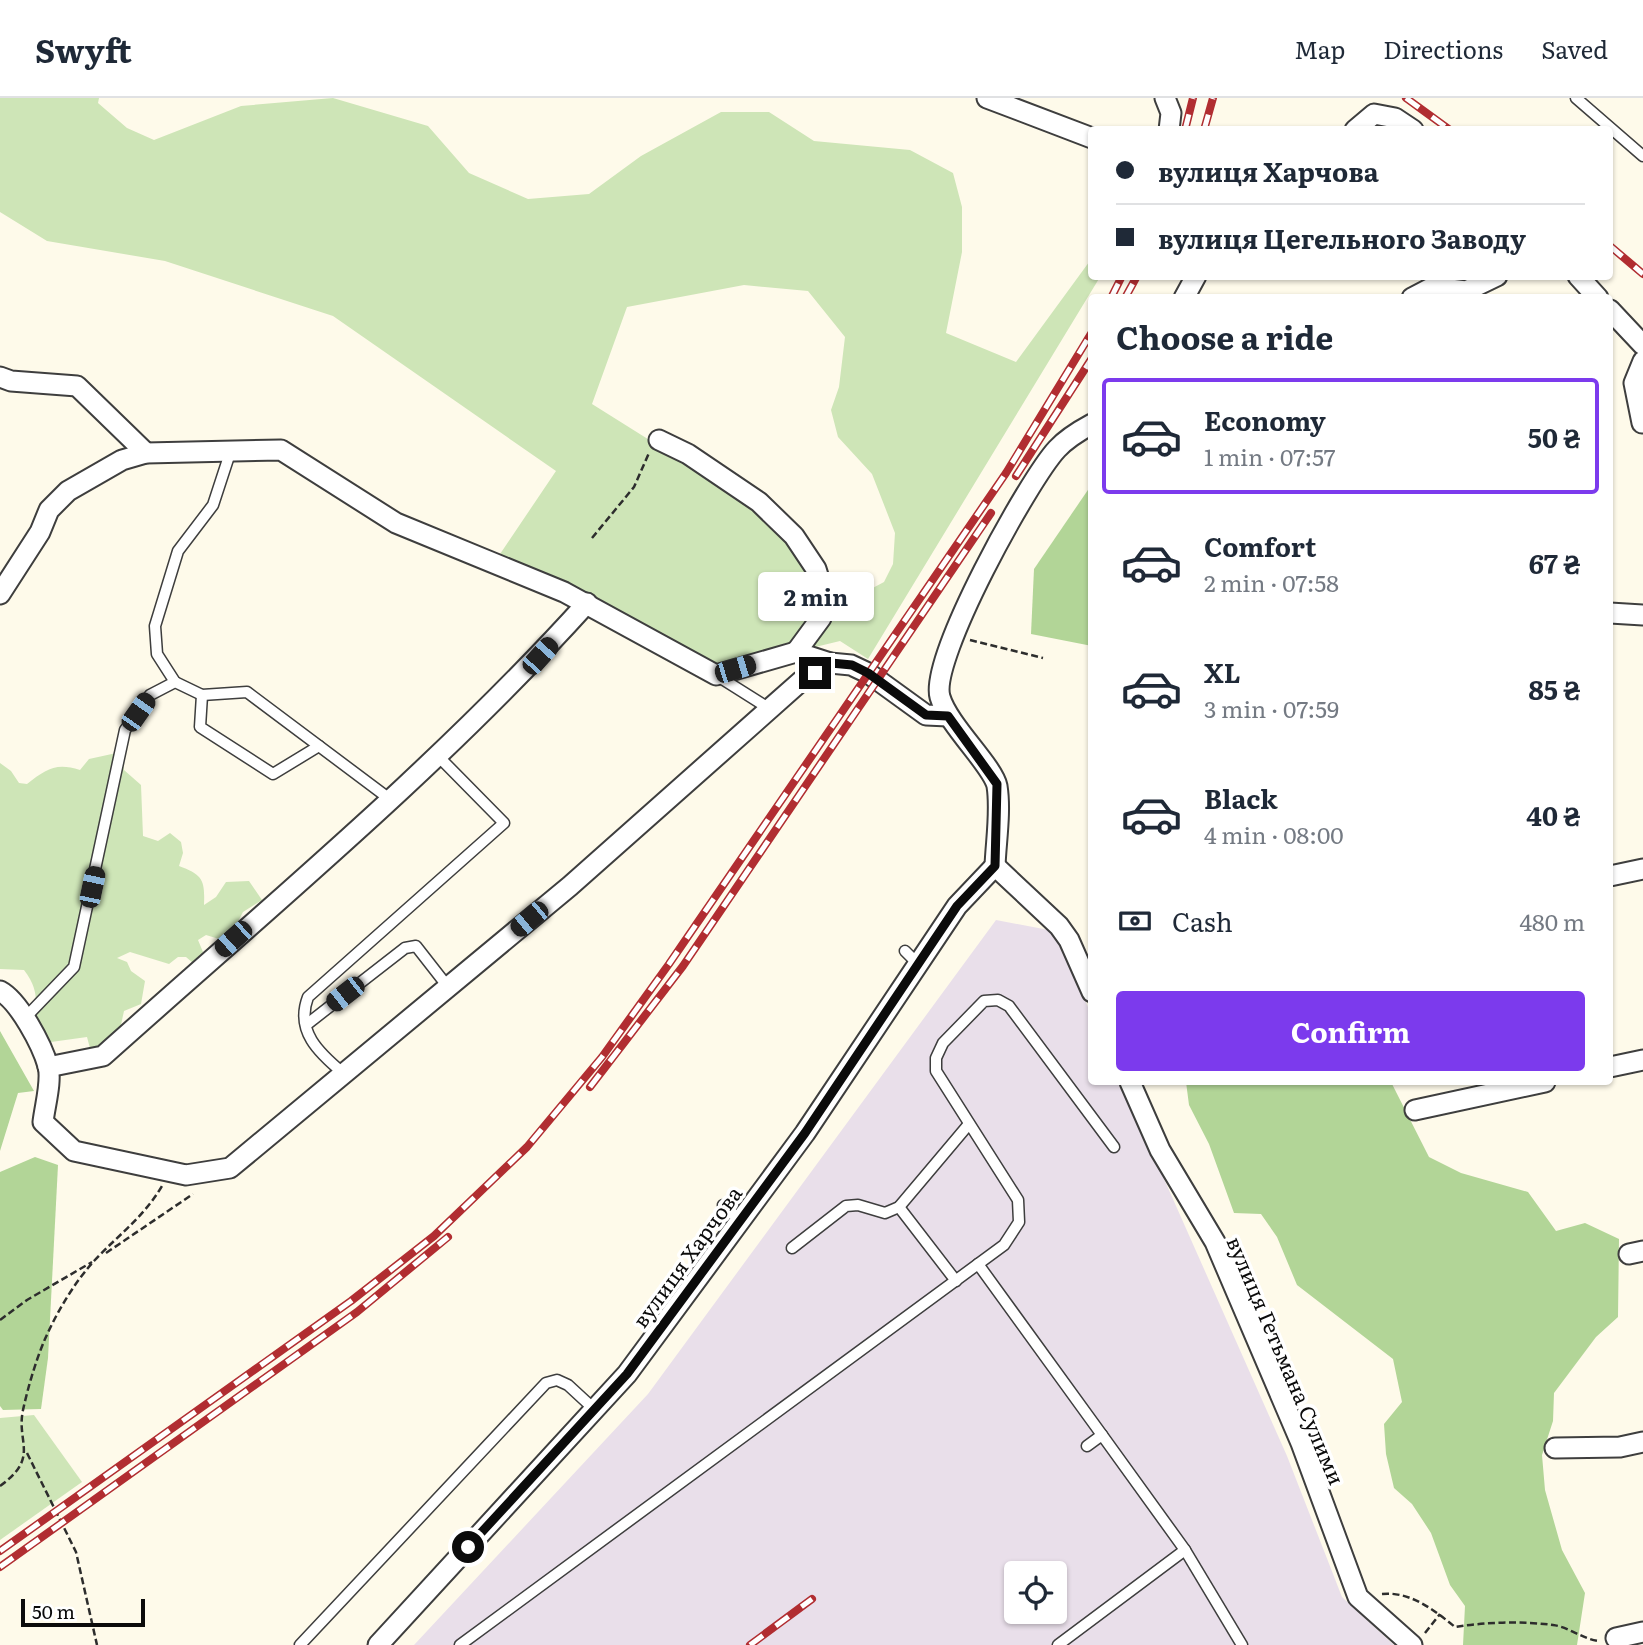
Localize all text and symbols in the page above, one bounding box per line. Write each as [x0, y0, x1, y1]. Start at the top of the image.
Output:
text: Swyft [35, 24, 132, 73]
text: Map [1294, 31, 1345, 66]
text: Directions [1383, 31, 1503, 66]
text: Saved [1541, 31, 1608, 66]
text: вулиця Харчова [1158, 151, 1379, 190]
text: вулиця Цегельного Заводу [1158, 218, 1526, 257]
text: Choose a ride [1116, 312, 1333, 360]
text: Economy [1204, 400, 1326, 439]
icon: car [1120, 405, 1183, 468]
text: 50 ₴ [1528, 417, 1581, 456]
text: 1 min · 07:57 [1204, 439, 1335, 473]
text: Comfort [1204, 526, 1316, 565]
icon: car [1120, 531, 1183, 594]
text: 67 ₴ [1529, 543, 1581, 582]
text: 2 min · 07:58 [1204, 565, 1339, 599]
callout: 2 min [757, 572, 873, 620]
text: 2 min [784, 579, 848, 613]
car [519, 633, 562, 679]
text: XL [1204, 652, 1241, 691]
car [712, 653, 759, 685]
route end [799, 657, 831, 689]
icon: car [1120, 657, 1183, 720]
text: 85 ₴ [1528, 669, 1581, 708]
car [118, 689, 159, 735]
text: 3 min · 07:59 [1204, 691, 1339, 725]
text: Black [1204, 778, 1278, 817]
icon: car [1120, 783, 1183, 846]
text: 40 ₴ [1526, 795, 1581, 834]
text: 4 min · 08:00 [1204, 817, 1344, 851]
car [78, 864, 107, 910]
car [507, 897, 552, 941]
text: Cash [1172, 901, 1233, 940]
icon: cash [1116, 902, 1154, 940]
text: 480 m [1519, 904, 1585, 938]
car [211, 917, 256, 961]
car [322, 973, 369, 1015]
button: Confirm [1116, 991, 1585, 1071]
street label: вулиця Харчова [624, 1178, 749, 1333]
street label: вулиця Гетьмана Сулими [1221, 1231, 1353, 1489]
route start [452, 1531, 484, 1563]
map controls [1004, 1561, 1067, 1624]
button: locate [1004, 1561, 1067, 1624]
scale bar [21, 1596, 145, 1628]
text: 50 m [32, 1597, 75, 1625]

